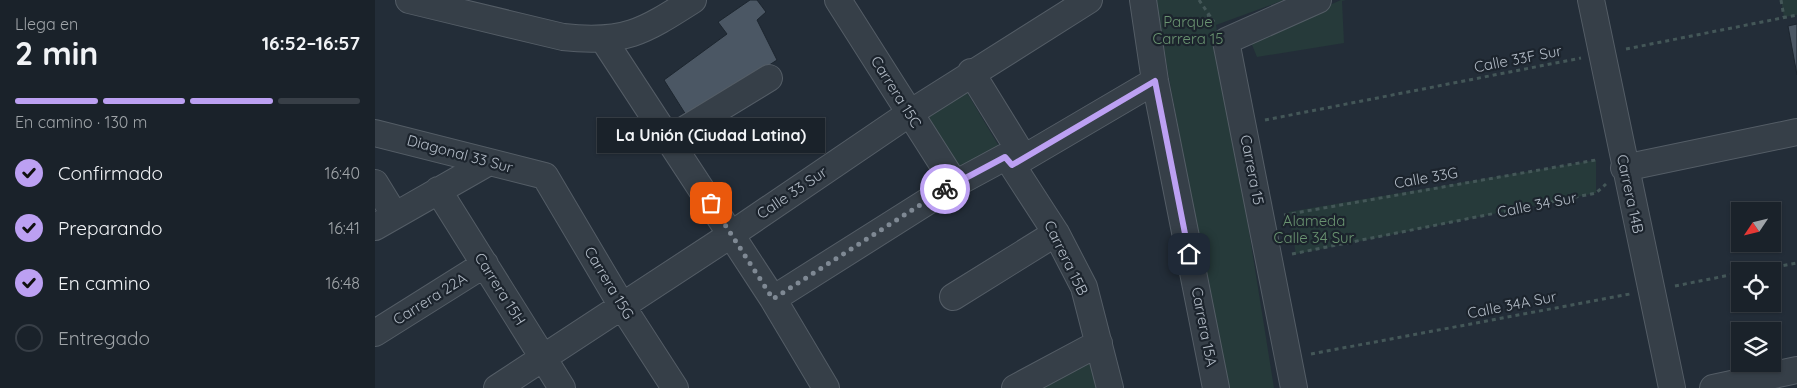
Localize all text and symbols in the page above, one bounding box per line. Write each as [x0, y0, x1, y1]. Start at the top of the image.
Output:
park label: Parque Carrera 15 [1152, 12, 1224, 48]
text: Llega en [15, 14, 78, 34]
text: 16:52–16:57 [262, 31, 360, 55]
text: 2 min [15, 33, 98, 73]
street label: Calle 33F Sur [1472, 41, 1564, 76]
street label: Carrera 15C [867, 52, 926, 131]
text: En camino · 130 m [15, 112, 147, 132]
callout: La Unión (Ciudad Latina) [597, 118, 825, 153]
text: La Unión (Ciudad Latina) [616, 125, 806, 145]
street label: Diagonal 33 Sur [405, 130, 515, 177]
street label: Carrera 15 [1236, 133, 1269, 207]
street label: Carrera 14B [1613, 153, 1648, 235]
icon: check [15, 159, 43, 187]
text: Confirmado [58, 161, 163, 185]
street label: Calle 33 Sur [753, 162, 831, 223]
text: 16:40 [325, 163, 360, 183]
street label: Calle 33G [1393, 163, 1459, 192]
courier [920, 164, 970, 214]
icon: bike [931, 175, 959, 203]
pin [690, 182, 732, 224]
street label: Calle 34 Sur [1495, 187, 1579, 222]
icon: bag [697, 189, 725, 217]
north arrow [1731, 202, 1781, 252]
map controls [1731, 202, 1781, 372]
park label: Alameda Calle 34 Sur [1274, 211, 1355, 247]
icon: check [15, 214, 43, 242]
text: Preparando [58, 216, 163, 240]
street label: Carrera 15B [1040, 217, 1093, 298]
text: 16:41 [328, 218, 360, 238]
pin [1168, 233, 1210, 275]
icon: home [1175, 240, 1203, 268]
street label: Carrera 15G [580, 243, 639, 323]
street label: Carrera 15H [471, 249, 530, 328]
button: locate [1731, 262, 1781, 312]
street label: Carrera 22A [389, 268, 471, 329]
icon: check [15, 269, 43, 297]
text: En camino [58, 271, 150, 295]
text: 16:48 [325, 273, 360, 293]
street label: Carrera 15A [1187, 285, 1222, 369]
street label: Calle 34A Sur [1466, 287, 1558, 322]
button: layers [1731, 322, 1781, 372]
text: Entregado [58, 326, 150, 350]

